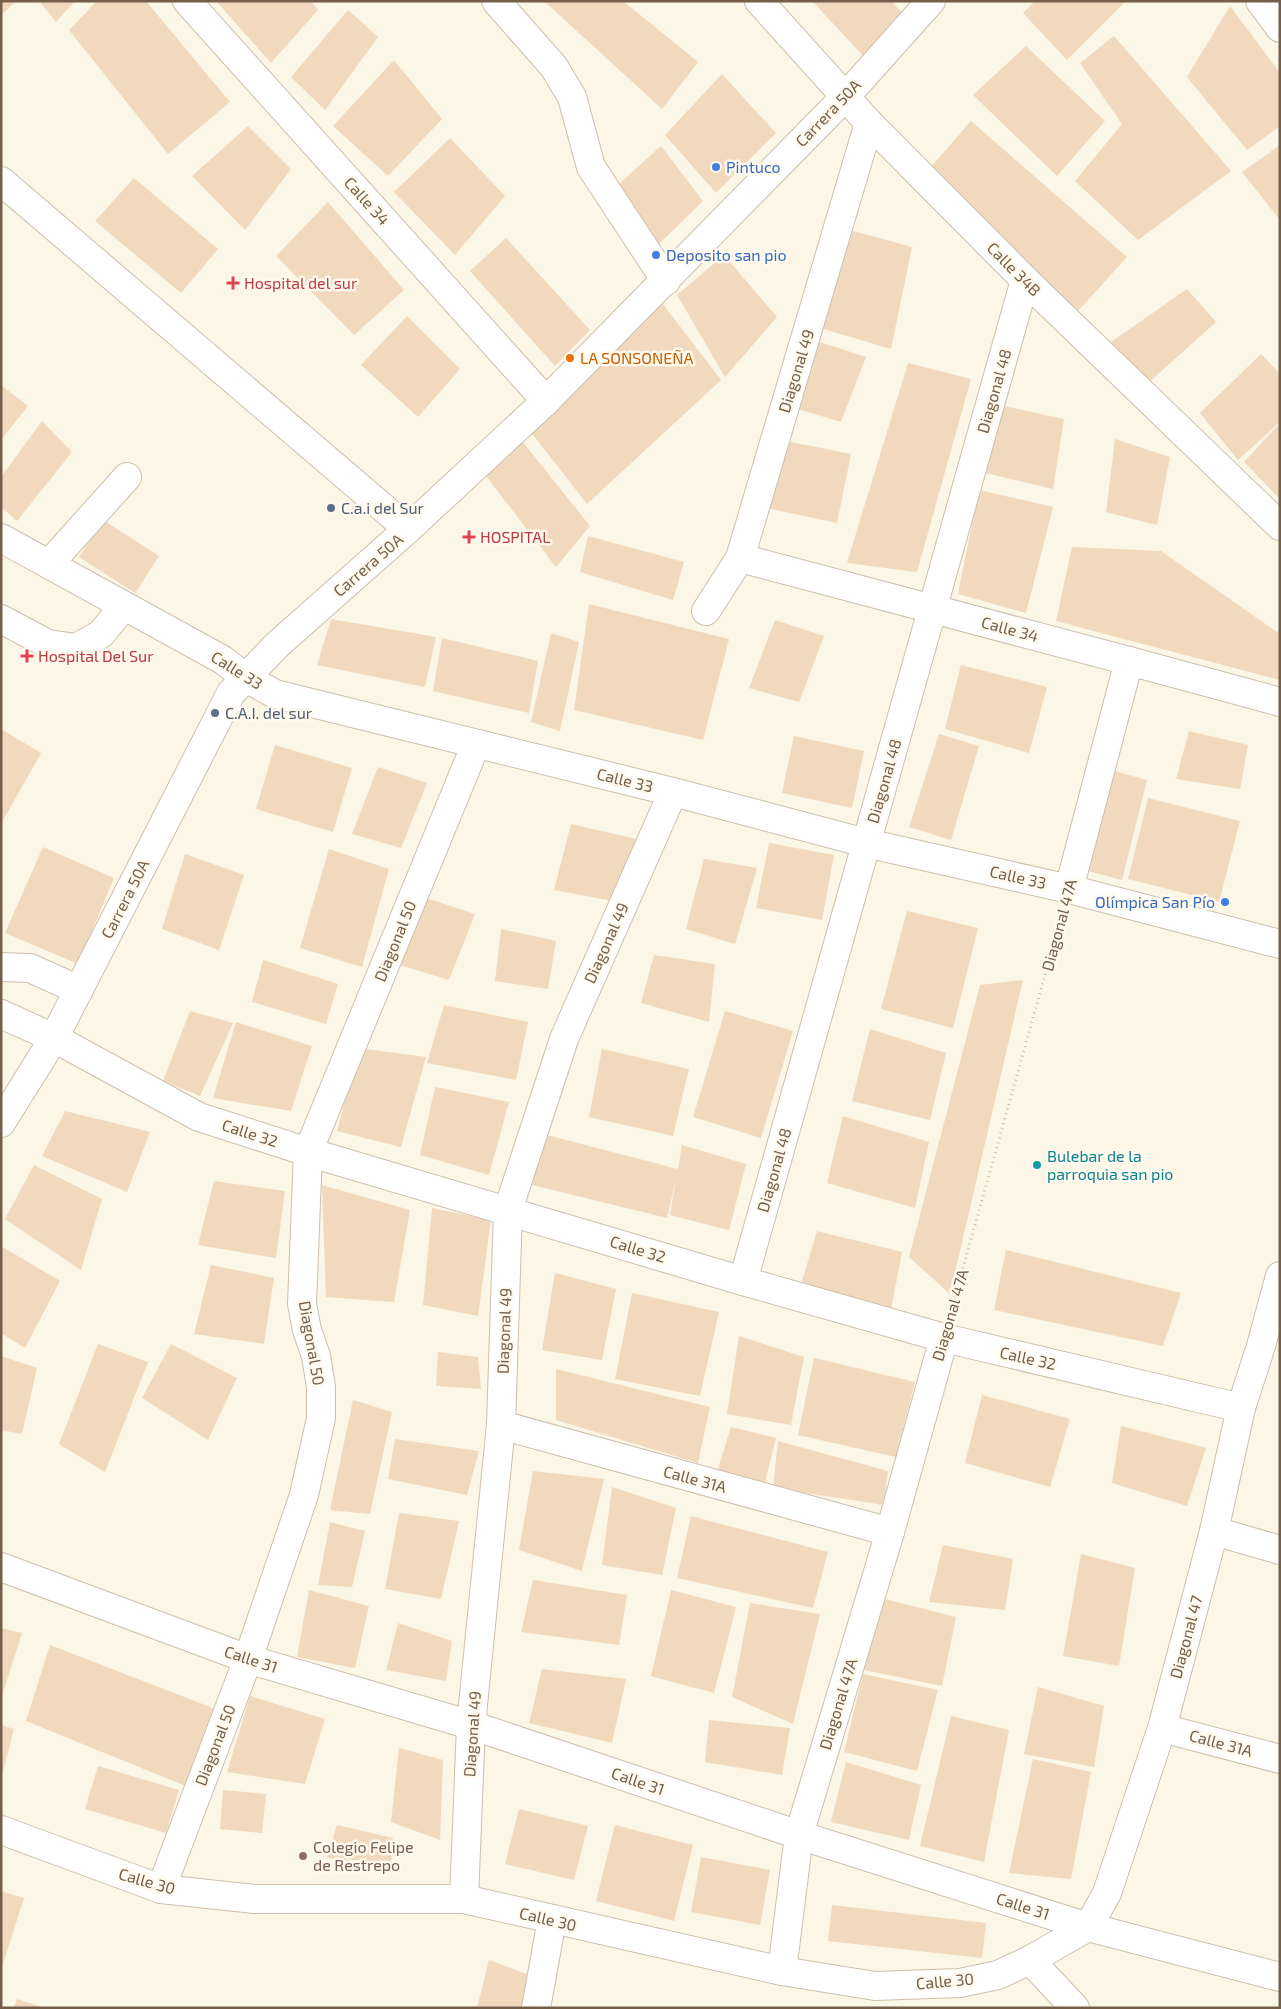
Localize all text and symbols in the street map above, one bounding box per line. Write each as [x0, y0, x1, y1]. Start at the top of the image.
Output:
street label: Carrera 50A [791, 75, 864, 150]
place label: Pintuco [726, 157, 781, 176]
marker: Pintuco [710, 161, 722, 173]
street label: Calle 34 [341, 173, 394, 229]
street label: Calle 34B [984, 238, 1045, 299]
place label: Deposito san pio [666, 245, 787, 264]
marker: Deposito san pio [650, 249, 662, 261]
place label: Hospital del sur [244, 273, 358, 292]
marker: Hospital del sur [226, 276, 240, 290]
street label: Diagonal 49 [774, 327, 817, 415]
street label: Diagonal 48 [972, 346, 1015, 435]
place label: LA SONSONEÑA [580, 348, 693, 367]
marker: LA SONSONEÑA [564, 352, 576, 364]
place label: C.a.i del Sur [341, 498, 425, 517]
marker: C.a.i del Sur [325, 502, 337, 514]
place label: HOSPITAL [480, 527, 551, 546]
street label: Carrera 50A [329, 529, 406, 600]
marker: HOSPITAL [462, 530, 476, 544]
street label: Calle 34 [980, 612, 1041, 645]
place label: Hospital Del Sur [38, 646, 154, 665]
street label: Calle 33 [208, 646, 267, 693]
marker: Hospital Del Sur [20, 649, 34, 663]
place label: C.A.I. del sur [225, 703, 313, 722]
marker: C.A.I. del sur [209, 707, 221, 719]
street label: Diagonal 48 [862, 736, 905, 825]
street label: Calle 33 [595, 763, 655, 796]
street label: Carrera 50A [97, 856, 153, 941]
street label: Calle 33 [988, 861, 1048, 892]
street label: Diagonal 47A [1037, 877, 1080, 973]
place label: Olímpica San Pío [1095, 892, 1215, 911]
marker: Olímpica San Pío [1219, 896, 1231, 908]
street label: Diagonal 50 [370, 898, 419, 984]
street label: Diagonal 49 [579, 900, 632, 986]
street label: Calle 32 [220, 1115, 280, 1150]
street label: Diagonal 48 [752, 1125, 795, 1214]
place label: Bulebar de la parroquia san pio [1047, 1146, 1173, 1183]
marker: Bulebar de la parroquia san pio [1031, 1159, 1043, 1171]
street label: Calle 32 [608, 1231, 668, 1266]
street label: Diagonal 47A [927, 1267, 972, 1363]
street label: Diagonal 49 [492, 1288, 515, 1374]
street label: Diagonal 50 [296, 1299, 329, 1387]
street label: Calle 32 [998, 1342, 1058, 1373]
street label: Calle 31A [661, 1461, 729, 1496]
street label: Diagonal 47 [1165, 1593, 1206, 1681]
street label: Calle 31 [222, 1641, 280, 1676]
street label: Diagonal 47A [815, 1656, 860, 1752]
street label: Diagonal 49 [459, 1690, 484, 1778]
street label: Diagonal 50 [190, 1701, 239, 1788]
street label: Calle 31A [1187, 1725, 1255, 1760]
street label: Calle 31 [609, 1763, 667, 1798]
place label: Colegio Felipe de Restrepo [313, 1837, 414, 1874]
marker: Colegio Felipe de Restrepo [297, 1850, 309, 1862]
street label: Calle 30 [117, 1863, 178, 1898]
street label: Calle 31 [994, 1888, 1052, 1923]
street label: Calle 30 [518, 1903, 579, 1934]
street label: Calle 30 [915, 1969, 975, 1992]

